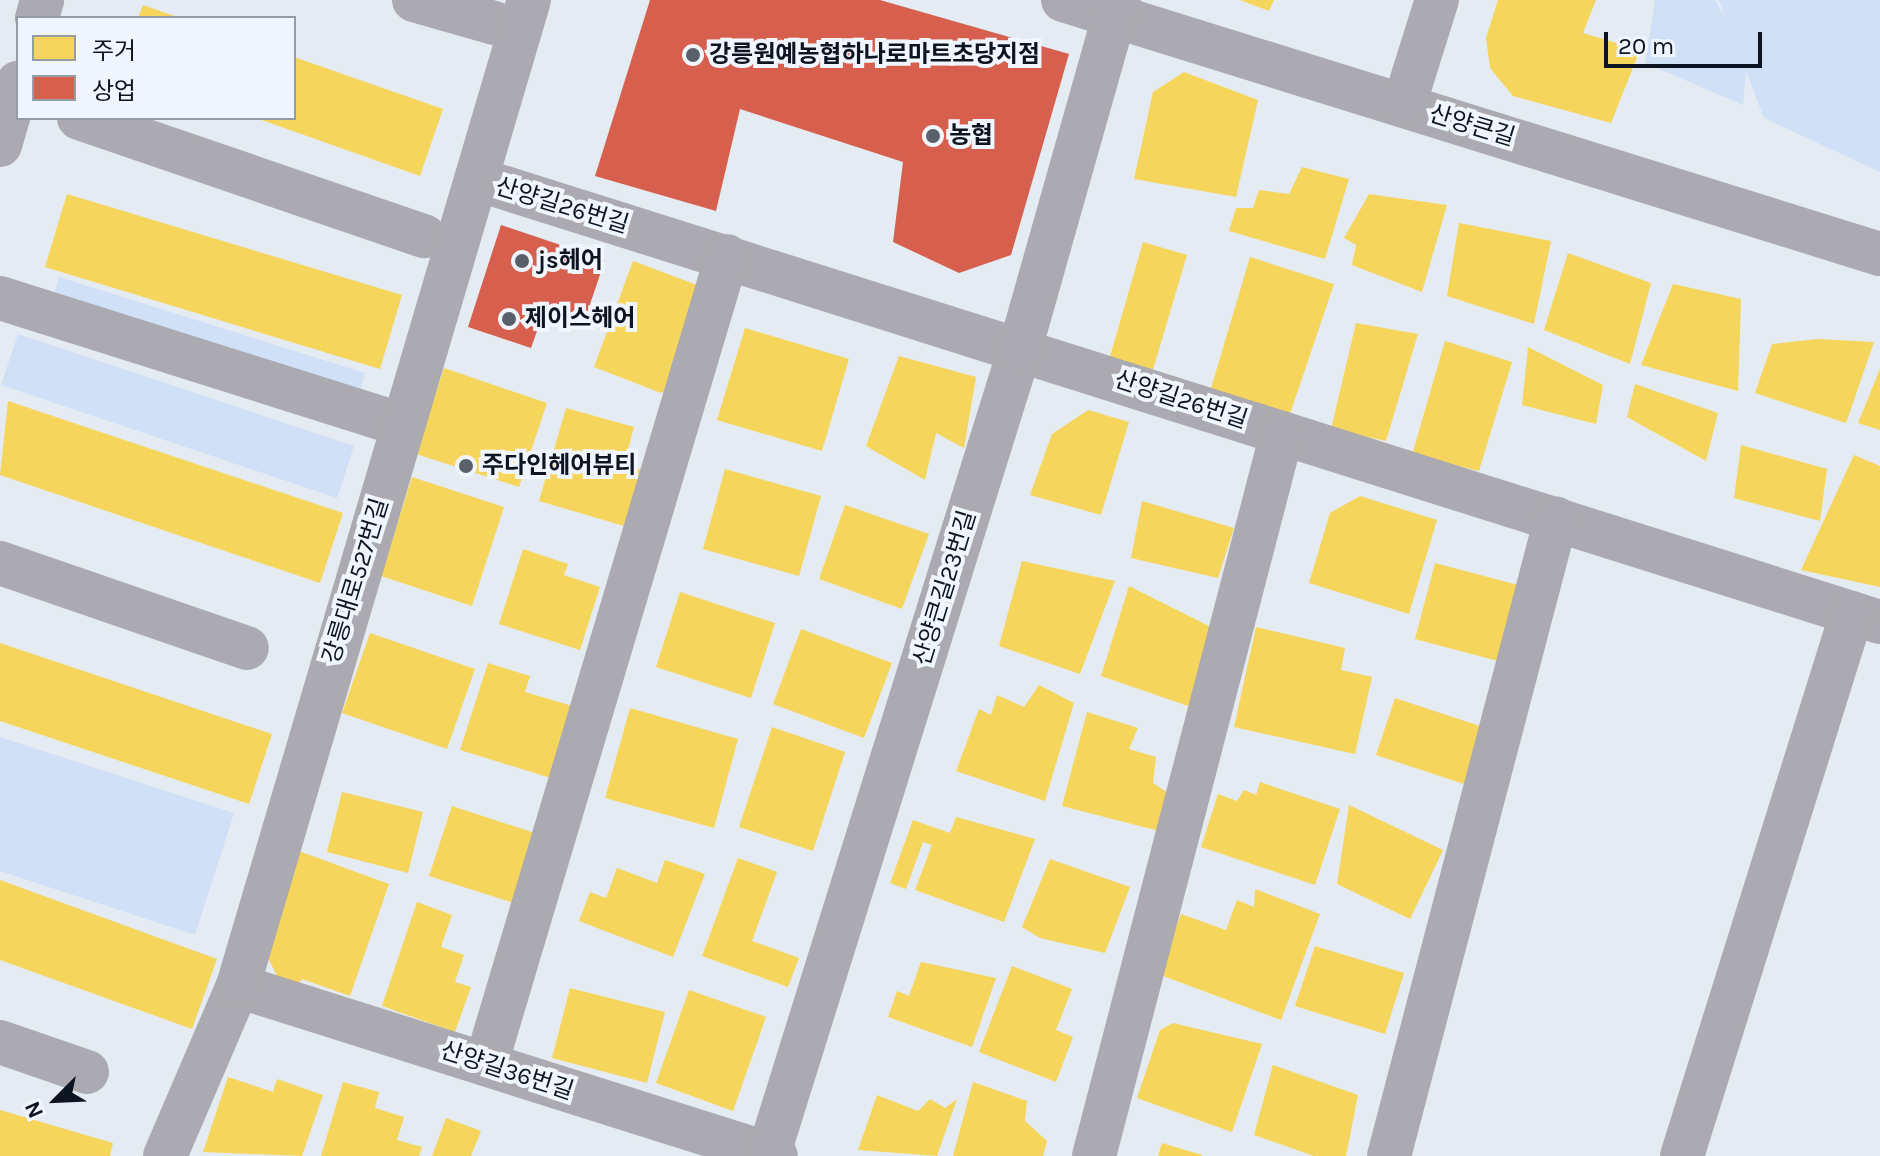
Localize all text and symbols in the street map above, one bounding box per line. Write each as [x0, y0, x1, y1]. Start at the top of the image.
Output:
legend [16, 16, 296, 120]
scale bar [1608, 16, 1766, 66]
text: 20 m [1618, 32, 1674, 60]
text: 주거 [92, 37, 136, 65]
place label: 강릉원예농협하나로마트초당지점 [709, 41, 1040, 69]
marker: 강릉원예농협하나로마트초당지점 [684, 46, 702, 64]
text: 상업 [92, 77, 136, 105]
street label: 산양큰길 [1426, 99, 1518, 153]
place label: 농협 [949, 122, 993, 150]
marker: 농협 [924, 127, 942, 145]
street label: 산양길26번길 [492, 172, 632, 240]
place label: js헤어 [538, 247, 603, 275]
marker: js헤어 [513, 252, 531, 270]
place label: 제이스헤어 [525, 305, 635, 333]
marker: 제이스헤어 [500, 310, 518, 328]
street label: 산양길26번길 [1111, 365, 1251, 435]
place label: 주다인헤어뷰티 [482, 452, 637, 480]
marker: 주다인헤어뷰티 [457, 457, 475, 475]
street label: 강릉대로527번길 [317, 495, 395, 667]
street label: 산양큰길23번길 [908, 507, 982, 669]
street label: 산양길36번길 [437, 1036, 577, 1106]
north arrow [16, 1060, 96, 1140]
text: N [19, 1097, 49, 1122]

